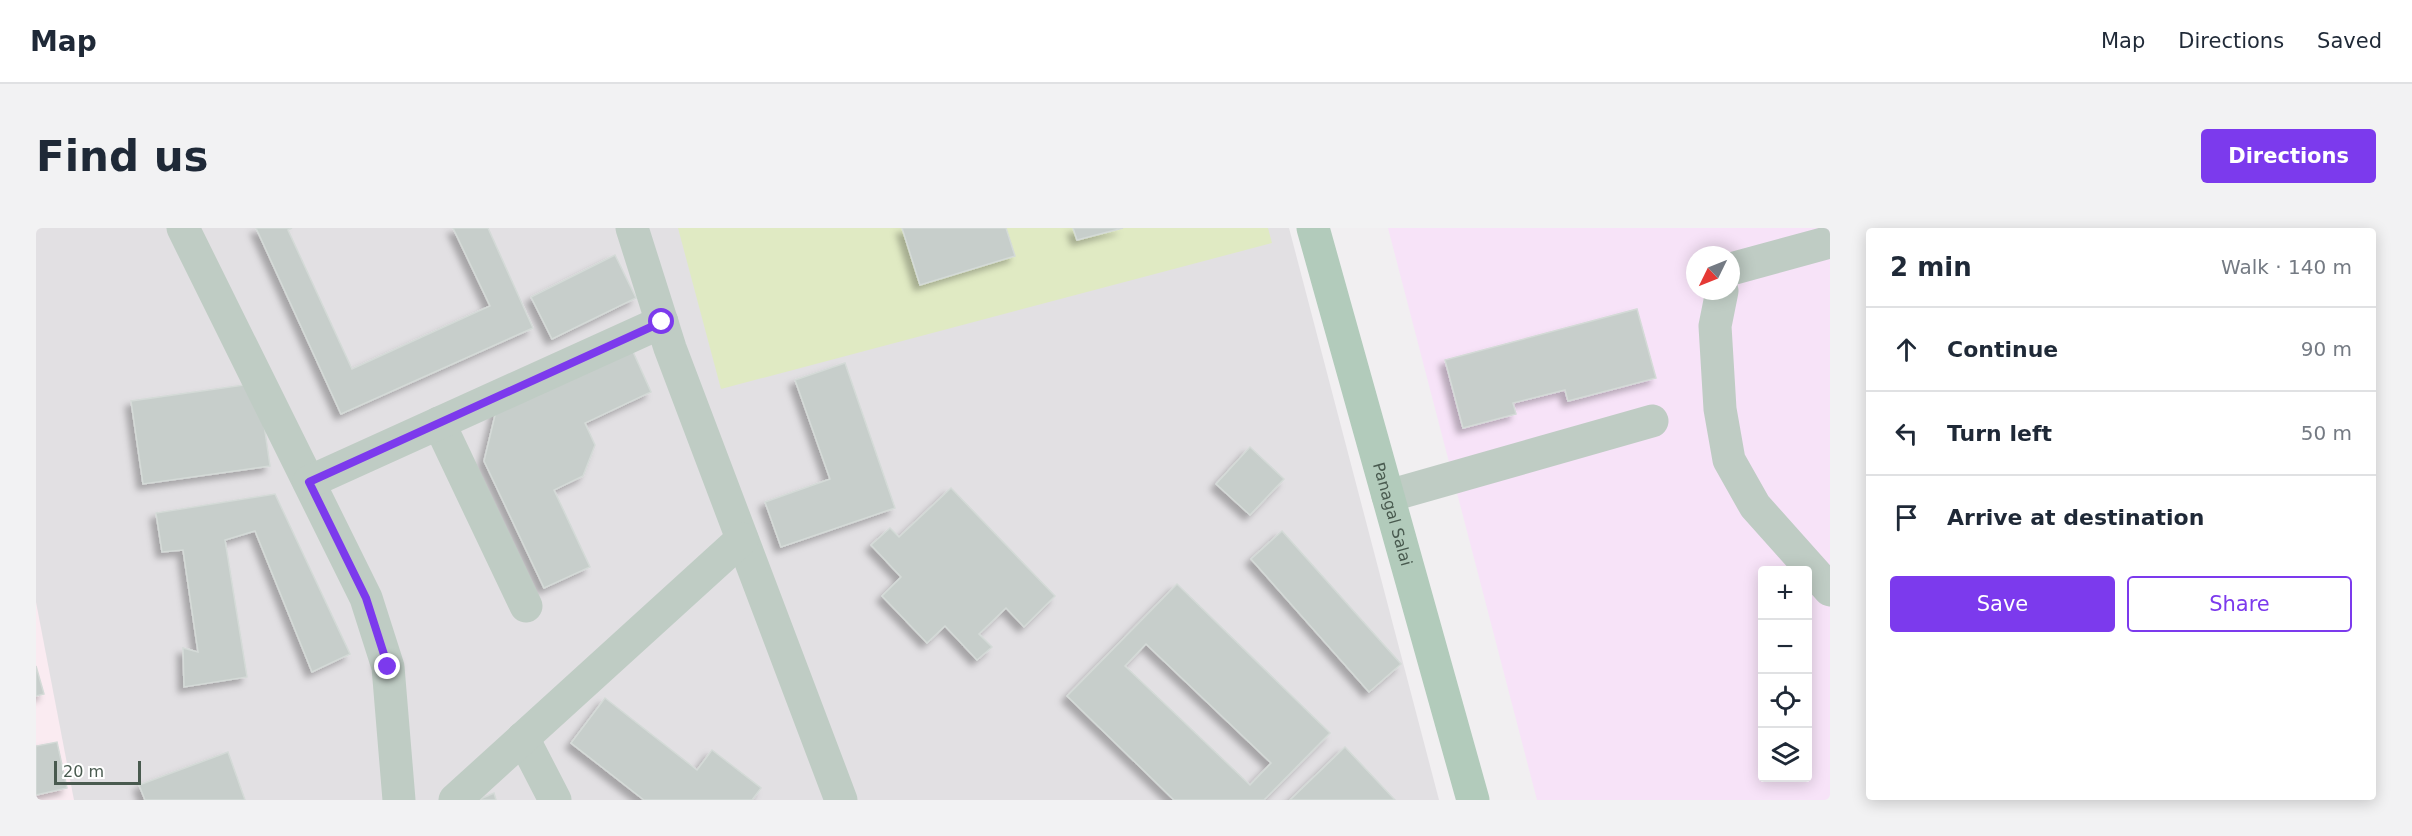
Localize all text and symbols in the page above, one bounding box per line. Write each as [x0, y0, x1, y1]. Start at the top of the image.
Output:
text: Map [30, 25, 97, 58]
text: Map [2101, 29, 2145, 53]
text: Directions [2178, 29, 2284, 53]
text: Saved [2317, 29, 2382, 53]
button: Directions [2201, 129, 2376, 183]
text: Find us [36, 132, 209, 181]
north arrow [1686, 246, 1740, 300]
text: 2 min [1890, 252, 1972, 282]
text: Walk · 140 m [2221, 255, 2352, 279]
route start [648, 308, 674, 334]
icon: ahead [1890, 333, 1923, 366]
text: Continue [1947, 337, 2058, 362]
text: 90 m [2301, 337, 2352, 361]
icon: left [1890, 417, 1923, 450]
text: Turn left [1947, 421, 2052, 446]
text: 50 m [2301, 421, 2352, 445]
street label: Panagal Salai [1369, 460, 1417, 568]
icon: arrive [1890, 501, 1923, 534]
text: Arrive at destination [1947, 505, 2204, 530]
map controls [1758, 566, 1812, 782]
button: + [1758, 566, 1812, 620]
button: Save [1890, 576, 2115, 632]
button: Share [2127, 576, 2352, 632]
button: − [1758, 620, 1812, 674]
route end [374, 653, 400, 679]
button: locate [1758, 674, 1812, 728]
button: layers [1758, 728, 1812, 782]
scale bar [54, 758, 141, 786]
text: 20 m [63, 762, 104, 781]

